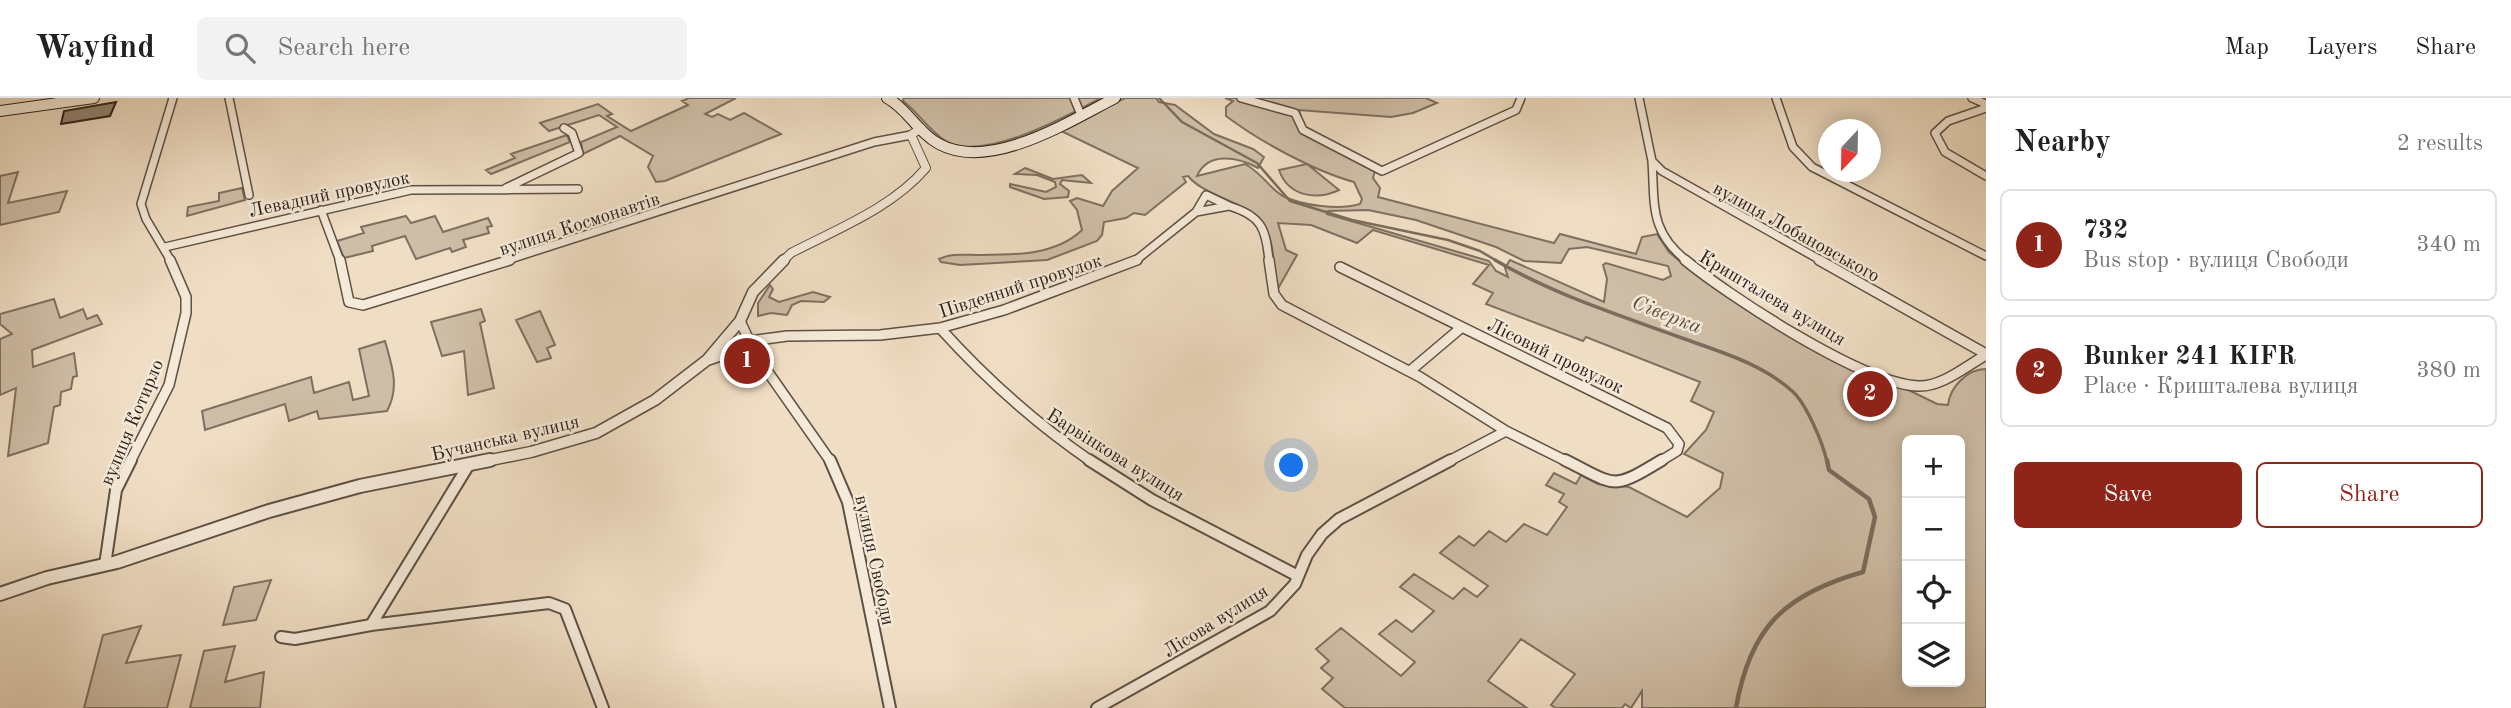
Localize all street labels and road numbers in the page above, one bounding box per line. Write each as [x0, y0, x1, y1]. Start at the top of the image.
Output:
street label: Левадний провулок [247, 169, 412, 222]
street label: вулиця Лобановського [1709, 179, 1882, 287]
street label: вулиця Космонавтів [497, 190, 662, 260]
street label: Кришталева вулиця [1695, 248, 1848, 350]
street label: Південний провулок [937, 252, 1105, 323]
street label: Лісовий провулок [1484, 316, 1626, 399]
street label: вулиця Котирло [98, 357, 168, 489]
street label: Барвінкова вулиця [1042, 406, 1187, 506]
street label: Бучанська вулиця [430, 413, 582, 466]
street label: вулиця Свободи [850, 494, 897, 627]
street label: Лісова вулиця [1161, 582, 1272, 662]

